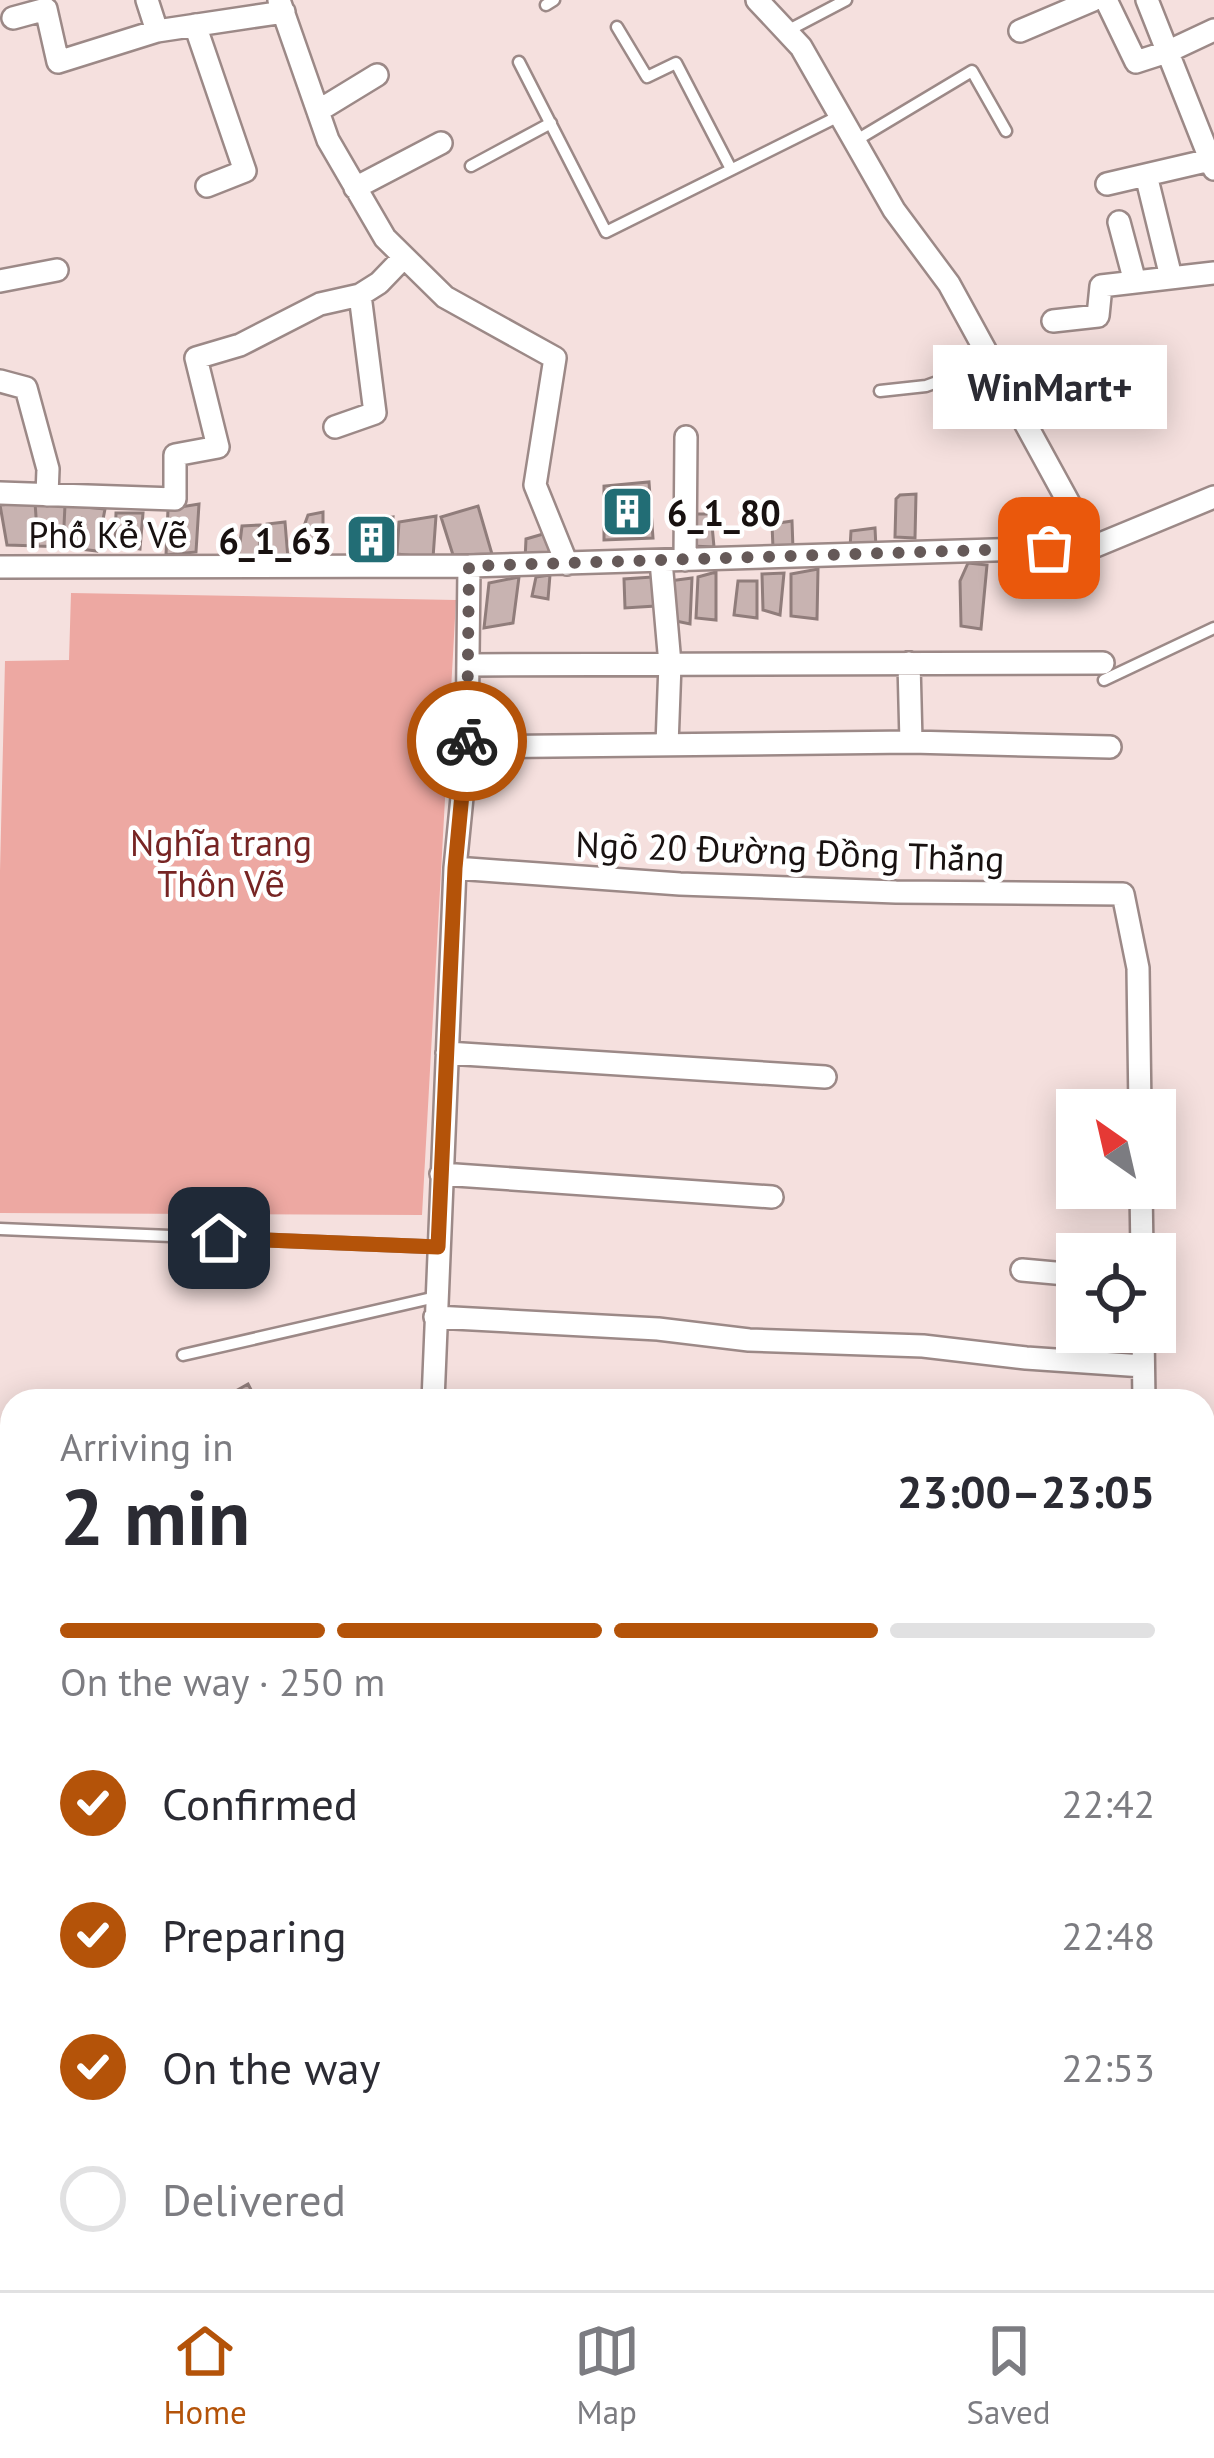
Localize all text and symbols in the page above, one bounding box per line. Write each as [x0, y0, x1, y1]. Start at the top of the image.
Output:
callout: WinMart+ [932, 344, 1166, 428]
text: WinMart+ [968, 361, 1132, 412]
building icon: 6_1_80 [600, 484, 656, 540]
place label: 6_1_80 [667, 489, 781, 536]
pin [998, 497, 1100, 599]
street label: Phố Kẻ Vẽ [28, 511, 188, 558]
building icon: 6_1_63 [343, 512, 399, 568]
icon: bag [1016, 515, 1082, 581]
place label: 6_1_63 [218, 517, 332, 564]
courier [407, 681, 527, 801]
icon: bike [434, 708, 500, 774]
park label: Nghĩa trang Thôn Vẽ [130, 819, 312, 907]
street label: Ngõ 20 Đường Đồng Thắng [575, 820, 1005, 882]
north arrow [1056, 1089, 1176, 1209]
map controls [1056, 1089, 1176, 1353]
pin [168, 1187, 270, 1289]
icon: home [186, 1205, 252, 1271]
button: locate [1056, 1233, 1176, 1353]
text: Arriving in [60, 1421, 234, 1472]
text: 23:00–23:05 [897, 1462, 1155, 1520]
text: 2 min [60, 1466, 250, 1567]
text: On the way · 250 m [60, 1656, 385, 1707]
icon: check [60, 1770, 126, 1836]
text: Confirmed [162, 1774, 358, 1832]
text: 22:42 [1061, 1778, 1155, 1829]
icon: check [60, 1902, 126, 1968]
text: Preparing [162, 1906, 347, 1964]
text: 22:48 [1061, 1910, 1155, 1961]
icon: check [60, 2034, 126, 2100]
text: On the way [162, 2038, 381, 2096]
text: 22:53 [1061, 2042, 1155, 2093]
text: Delivered [162, 2170, 346, 2228]
tab: Home [163, 2318, 247, 2433]
tab: Map [574, 2318, 640, 2433]
tab: Saved [967, 2318, 1051, 2433]

